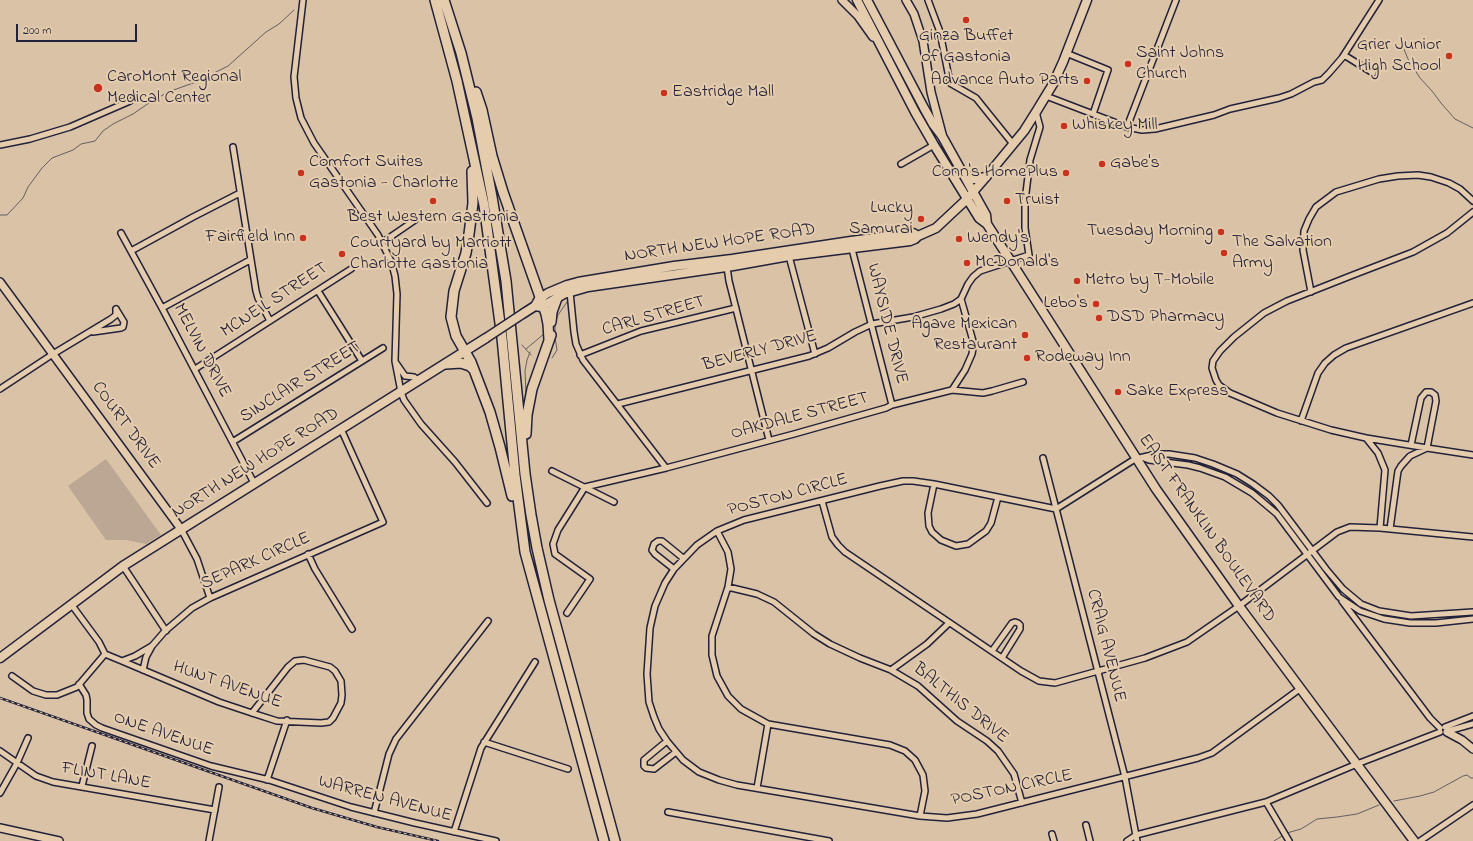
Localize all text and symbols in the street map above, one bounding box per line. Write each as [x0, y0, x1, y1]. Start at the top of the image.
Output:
marker: Ginza Buffet of Gastonia [961, 15, 971, 25]
scale bar [18, 16, 139, 42]
text: 200 m [23, 22, 52, 40]
place label: Ginza Buffet of Gastonia [919, 26, 1013, 68]
place label: Grier Junior High School [1357, 35, 1441, 78]
place label: Saint Johns Church [1136, 43, 1224, 86]
marker: Grier Junior High School [1444, 51, 1454, 61]
marker: Saint Johns Church [1123, 59, 1133, 69]
place label: CaroMont Regional Medical Center [107, 67, 242, 110]
place label: Advance Auto Parts [931, 70, 1079, 92]
marker: Advance Auto Parts [1082, 76, 1092, 86]
marker: CaroMont Regional Medical Center [92, 82, 104, 94]
place label: Eastridge Mall [672, 82, 774, 104]
marker: Eastridge Mall [659, 88, 669, 98]
place label: Whiskey Mill [1072, 115, 1158, 137]
marker: Whiskey Mill [1059, 121, 1069, 131]
place label: Comfort Suites Gastonia - Charlotte [309, 152, 458, 194]
place label: Gabe's [1110, 153, 1160, 175]
marker: Gabe's [1097, 159, 1107, 169]
place label: Conn's HomePlus [932, 162, 1058, 184]
marker: Comfort Suites Gastonia - Charlotte [296, 168, 306, 178]
marker: Conn's HomePlus [1061, 168, 1071, 178]
place label: Truist [1015, 190, 1060, 212]
marker: Best Western Gastonia [428, 196, 438, 206]
marker: Truist [1002, 196, 1012, 206]
place label: Lucky Samurai [849, 198, 913, 240]
place label: Best Western Gastonia [347, 207, 519, 229]
marker: Lucky Samurai [916, 214, 926, 224]
street label: NORTH NEW HOPE ROAD [623, 220, 817, 268]
place label: Tuesday Morning [1087, 221, 1213, 243]
place label: Fairfield Inn [206, 227, 295, 249]
marker: Tuesday Morning [1216, 227, 1226, 237]
place label: Wendy's [967, 228, 1029, 250]
place label: The Salvation Army [1232, 232, 1332, 274]
marker: Fairfield Inn [298, 233, 308, 243]
place label: Courtyard by Marriott Charlotte Gastonia [350, 233, 512, 276]
marker: Wendy's [954, 234, 964, 244]
marker: The Salvation Army [1219, 248, 1229, 258]
marker: Courtyard by Marriott Charlotte Gastonia [337, 249, 347, 259]
place label: McDonald's [975, 252, 1059, 274]
street label: MCNEIL STREET [217, 258, 333, 344]
marker: McDonald's [962, 258, 972, 268]
street label: WAYSIDE DRIVE [861, 262, 911, 386]
place label: Metro by T-Mobile [1085, 270, 1214, 292]
marker: Metro by T-Mobile [1072, 276, 1082, 286]
street label: CARL STREET [600, 292, 708, 342]
place label: Lebo's [1043, 293, 1088, 315]
marker: Lebo's [1091, 299, 1101, 309]
street label: MELVIN DRIVE [167, 300, 235, 402]
place label: DSD Pharmacy [1107, 307, 1224, 329]
marker: DSD Pharmacy [1094, 313, 1104, 323]
place label: Agave Mexican Restaurant [911, 314, 1017, 356]
street label: BEVERLY DRIVE [700, 326, 820, 378]
marker: Agave Mexican Restaurant [1020, 330, 1030, 340]
street label: SINCLAIR STREET [237, 337, 365, 429]
place label: Rodeway Inn [1035, 347, 1131, 369]
marker: Rodeway Inn [1022, 353, 1032, 363]
street label: COURT DRIVE [86, 378, 164, 474]
place label: Sake Express [1126, 381, 1228, 403]
marker: Sake Express [1113, 387, 1123, 397]
street label: OAKDALE STREET [729, 388, 871, 446]
street label: NORTH NEW HOPE ROAD [168, 404, 344, 524]
street label: EAST FRANKLIN BOULEVARD [1133, 431, 1279, 627]
street label: POSTON CIRCLE [726, 470, 850, 522]
street label: SEPARK CIRCLE [198, 528, 314, 596]
street label: CRAIG AVENUE [1081, 587, 1129, 705]
street label: HUNT AVENUE [170, 657, 284, 715]
street label: BALTHIS DRIVE [908, 659, 1012, 749]
street label: ONE AVENUE [110, 708, 216, 762]
street label: FLINT LANE [60, 759, 152, 795]
street label: POSTON CIRCLE [949, 766, 1075, 812]
street label: WARREN AVENUE [316, 772, 454, 828]

